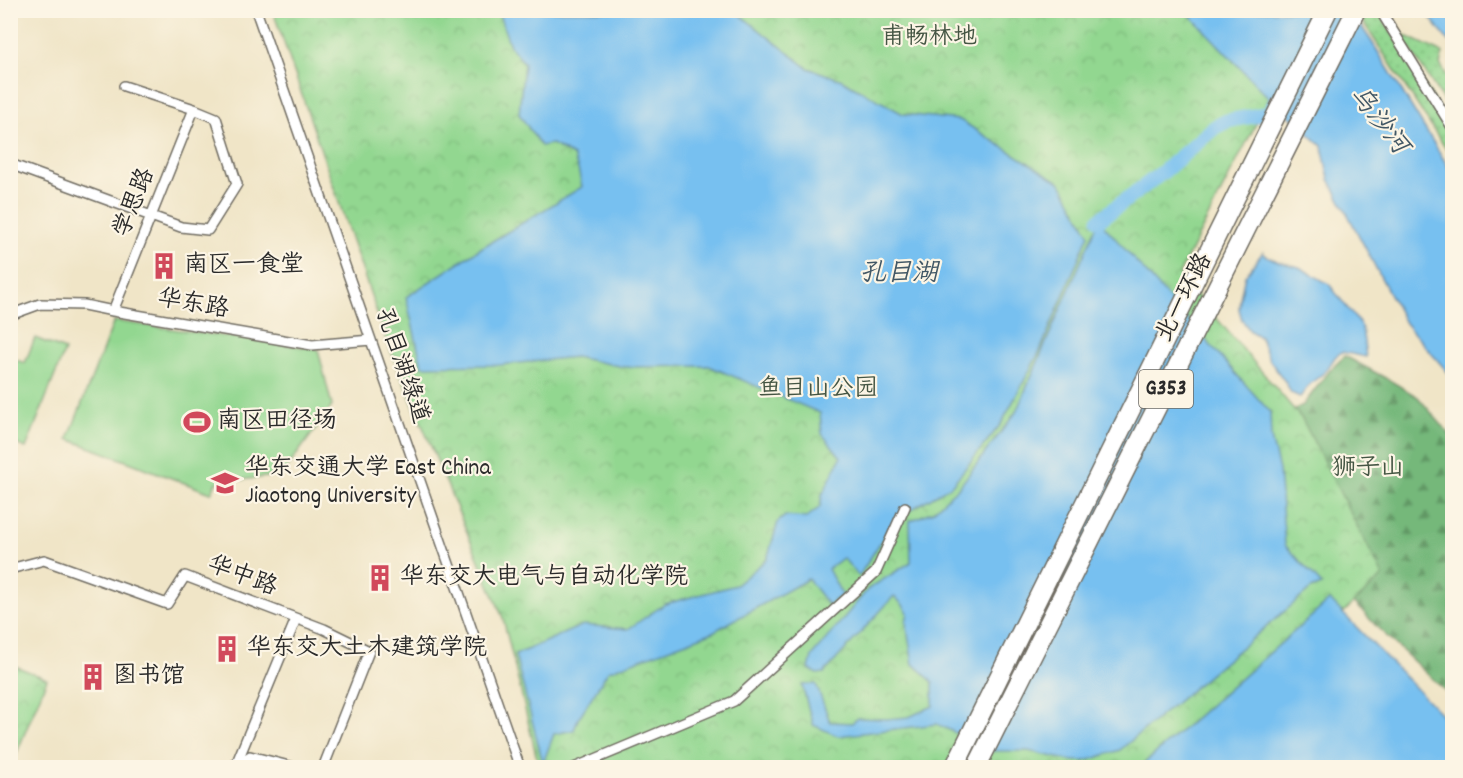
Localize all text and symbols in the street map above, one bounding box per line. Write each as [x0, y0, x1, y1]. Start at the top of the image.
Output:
park label: 甫畅林地 [881, 21, 977, 55]
water label: 乌沙河 [1339, 79, 1419, 166]
street label: 学思路 [106, 163, 164, 243]
street label: 北一环路 [1148, 248, 1222, 348]
place label: 南区一食堂 [184, 249, 304, 283]
building icon: 南区一食堂 [149, 251, 179, 281]
water label: 孔目湖 [860, 256, 941, 293]
street label: 华东路 [155, 282, 231, 328]
street label: 孔目湖绿道 [365, 304, 437, 428]
road number: G353 [1139, 370, 1193, 408]
park label: 鱼目山公园 [758, 373, 878, 407]
place label: 南区田径场 [217, 405, 337, 439]
sports icon: 南区田径场 [182, 407, 212, 437]
place label: 华东交通大学 East China Jiaotong University [245, 452, 491, 514]
park label: 狮子山 [1332, 452, 1404, 486]
school or university icon: 华东交通大学 East China Jiaotong University [210, 468, 240, 498]
street label: 华中路 [202, 548, 282, 606]
place label: 华东交大电气与自动化学院 [400, 561, 688, 595]
building icon: 华东交大电气与自动化学院 [365, 563, 395, 593]
place label: 华东交大土木建筑学院 [247, 632, 487, 666]
building icon: 华东交大土木建筑学院 [212, 634, 242, 664]
place label: 图书馆 [113, 660, 185, 694]
building icon: 图书馆 [78, 662, 108, 692]

